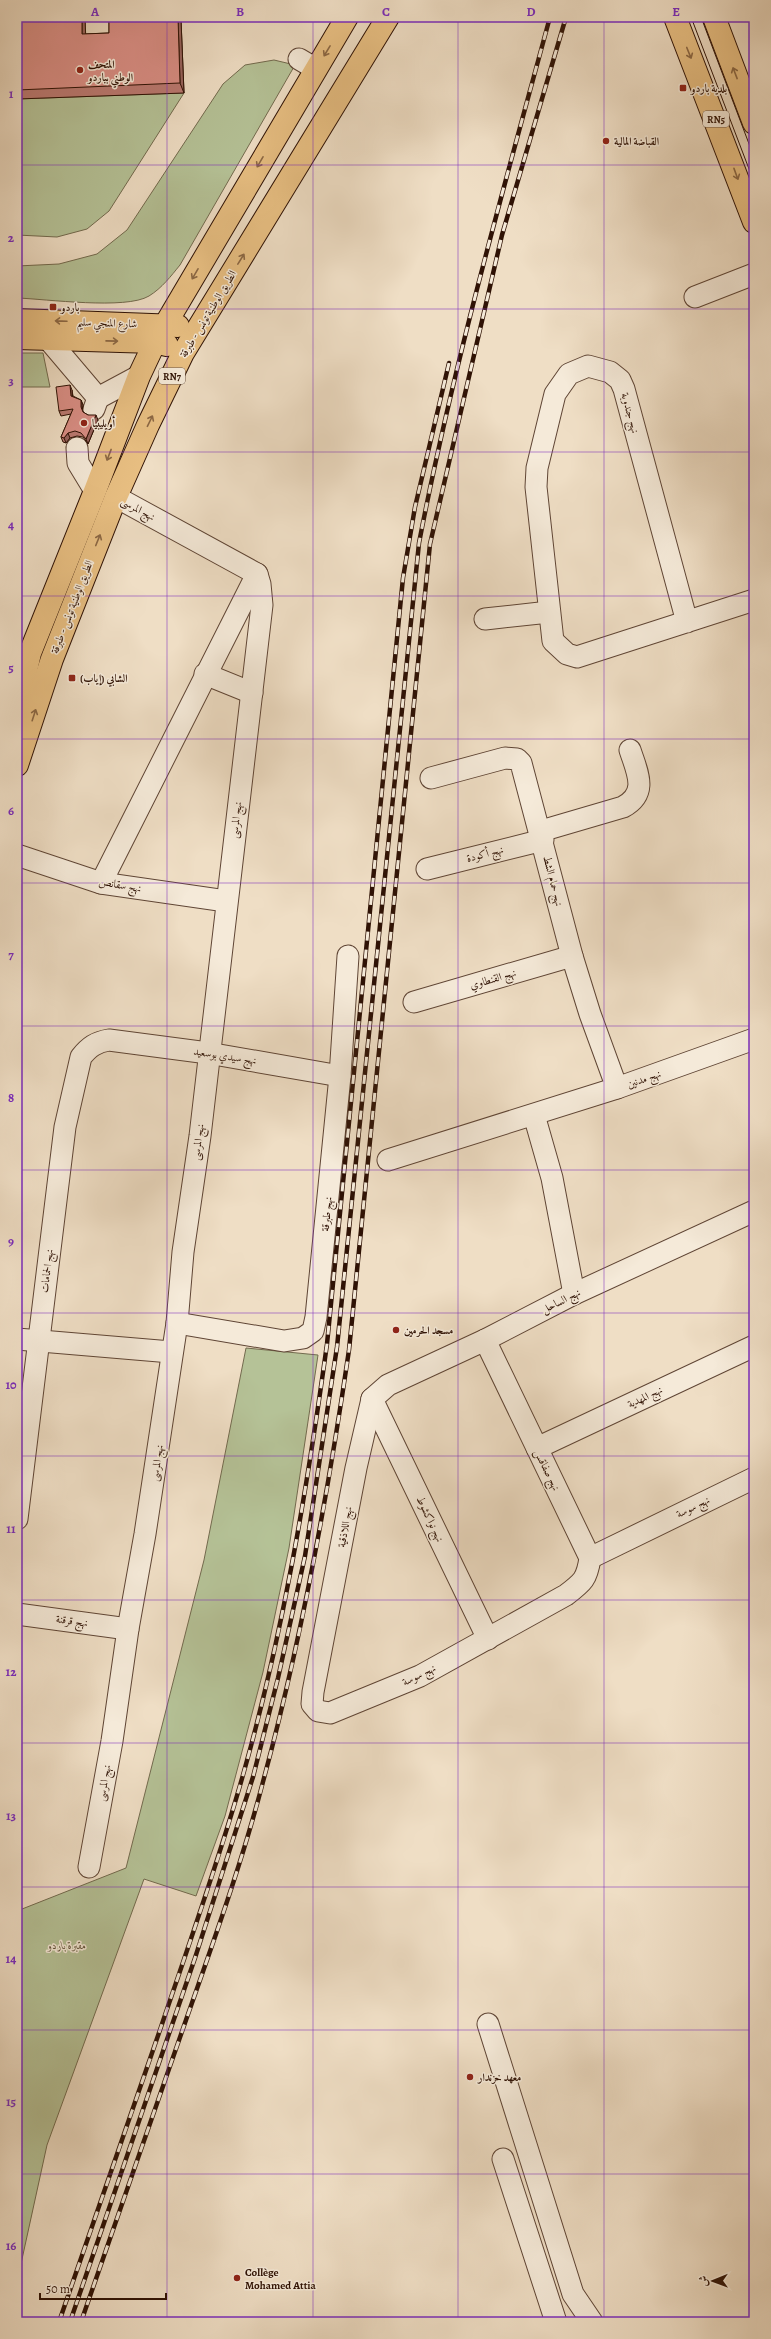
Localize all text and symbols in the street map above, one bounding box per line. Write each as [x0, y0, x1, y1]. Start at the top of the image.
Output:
text: A [90, 3, 100, 20]
text: B [236, 3, 244, 20]
text: C [382, 3, 390, 20]
text: D [526, 3, 536, 20]
text: E [672, 3, 680, 20]
one-way arrow [323, 45, 331, 56]
one-way arrow [686, 47, 694, 59]
place label: المتحف الوطني بباردو [87, 57, 133, 88]
marker: المتحف الوطني بباردو [75, 65, 85, 75]
one-way arrow [731, 68, 739, 80]
place label: بلدية باردو [690, 81, 727, 96]
marker: بلدية باردو [678, 83, 688, 93]
text: 1 [9, 85, 14, 102]
road number: RN5 [703, 111, 729, 127]
place label: القباضة المالية [614, 134, 659, 149]
marker: القباضة المالية [601, 136, 611, 146]
one-way arrow [256, 156, 264, 168]
one-way arrow [733, 168, 741, 180]
text: 2 [8, 229, 15, 246]
one-way arrow [237, 254, 245, 265]
street label: الطريق الوطنية تونس - طبرقة [176, 268, 240, 360]
one-way arrow [190, 268, 198, 280]
place label: باردو [60, 300, 79, 315]
marker: باردو [48, 302, 58, 312]
street label: شارع المنجي سليم [77, 314, 137, 335]
one-way arrow [55, 317, 68, 325]
one-way arrow [105, 337, 118, 345]
road number: RN7 [159, 368, 185, 384]
text: 3 [8, 372, 14, 389]
street label: نهج جندوبة [614, 391, 643, 436]
place label: أويليبيا [92, 415, 116, 431]
one-way arrow [147, 415, 154, 427]
marker: أويليبيا [79, 418, 89, 428]
one-way arrow [105, 448, 113, 460]
street label: نهج المرسى [117, 493, 158, 527]
text: 4 [8, 516, 14, 533]
one-way arrow [95, 535, 103, 547]
street label: الطريق الوطنية تونس - طبرقة [47, 558, 97, 656]
text: 5 [8, 659, 14, 676]
place label: الشابي (إياب) [80, 671, 128, 687]
marker: الشابي (إياب) [67, 673, 77, 683]
one-way arrow [30, 709, 38, 721]
street label: نهج المرسى [226, 801, 249, 840]
text: 6 [8, 802, 14, 819]
street label: نهج أكودة [465, 841, 506, 869]
street label: نهج حمام الشط [537, 854, 567, 909]
street label: نهج سقانص [97, 874, 143, 899]
text: 7 [8, 946, 14, 963]
street label: نهج القنطاوي [468, 965, 519, 996]
street label: نهج سيدي بوسعيد [192, 1044, 258, 1071]
street label: نهج مدنين [625, 1066, 664, 1095]
text: 8 [8, 1089, 14, 1106]
street label: نهج المرسى [188, 1123, 211, 1162]
street label: نهج طبرقة [318, 1196, 339, 1232]
text: 9 [8, 1233, 14, 1250]
street label: نهج الحمامات [37, 1248, 60, 1294]
street label: نهج الساحل [539, 1285, 584, 1320]
place label: مسجد الحرمين [404, 1323, 453, 1338]
marker: مسجد الحرمين [391, 1325, 401, 1335]
text: 10 [5, 1376, 17, 1393]
street label: نهج المهدية [625, 1382, 666, 1414]
street label: نهج المرسى [147, 1444, 170, 1483]
street label: نهج صفاقس [528, 1447, 564, 1495]
street label: نهج سوسة [674, 1492, 714, 1524]
street label: نهج نواكشوط [410, 1493, 447, 1546]
street label: نهج اللاذقية [334, 1505, 359, 1549]
text: 11 [6, 1520, 16, 1537]
street label: نهج قرقنة [55, 1611, 89, 1634]
street label: نهج سوسة [400, 1660, 440, 1692]
text: 12 [6, 1663, 17, 1680]
street label: نهج المرسى [93, 1764, 118, 1803]
text: 13 [6, 1807, 17, 1824]
park label: مقبرة باردو [47, 1938, 86, 1953]
text: 14 [6, 1950, 16, 1967]
place label: معهد خزندار [476, 2070, 521, 2085]
marker: معهد خزندار [465, 2072, 475, 2082]
text: 15 [6, 2093, 17, 2110]
text: 16 [6, 2237, 16, 2254]
north arrow [693, 2261, 733, 2301]
place label: Collège Mohamed Attia [245, 2265, 317, 2293]
marker: Collège Mohamed Attia [232, 2273, 242, 2283]
scale bar [40, 2275, 166, 2301]
text: ش [696, 2275, 711, 2287]
text: 50 m [46, 2281, 70, 2297]

